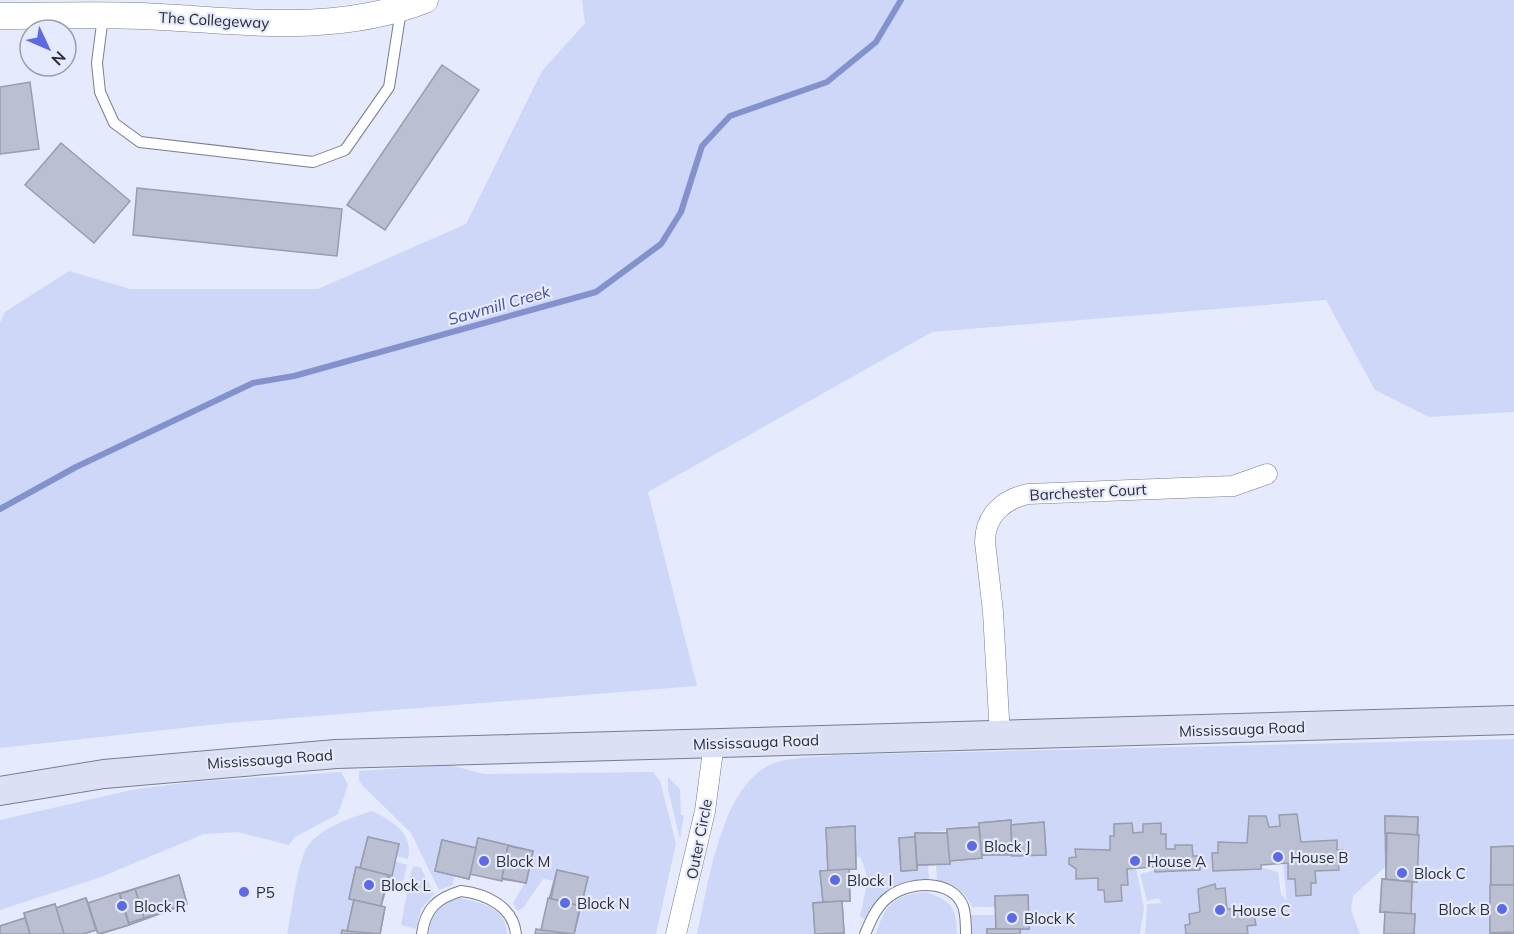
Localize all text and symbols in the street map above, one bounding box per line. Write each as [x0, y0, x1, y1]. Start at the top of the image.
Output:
street label: The Collegeway [158, 8, 270, 32]
north arrow [18, 18, 78, 78]
text: N [47, 47, 70, 70]
water label: Sawmill Creek [446, 281, 553, 329]
street label: Barchester Court [1029, 479, 1147, 505]
street label: Mississauga Road [1179, 717, 1305, 741]
street label: Mississauga Road [693, 730, 819, 754]
street label: Mississauga Road [206, 745, 334, 773]
street label: Outer Circle [682, 797, 716, 881]
place label: Block J [984, 837, 1030, 856]
marker: Block J [965, 839, 979, 853]
place label: House B [1290, 848, 1348, 867]
marker: House B [1271, 850, 1285, 864]
place label: Block M [496, 852, 550, 871]
place label: House A [1147, 852, 1206, 871]
marker: Block M [477, 854, 491, 868]
marker: House A [1128, 854, 1142, 868]
place label: Block C [1414, 864, 1466, 883]
marker: Block C [1395, 866, 1409, 880]
place label: Block I [847, 871, 892, 890]
marker: Block I [828, 873, 842, 887]
place label: Block L [381, 876, 431, 895]
marker: Block L [362, 878, 376, 892]
place label: P5 [256, 883, 275, 902]
marker: P5 [237, 885, 251, 899]
place label: Block N [577, 894, 630, 913]
marker: Block N [558, 896, 572, 910]
place label: Block R [134, 897, 186, 916]
marker: Block R [115, 899, 129, 913]
place label: Block B [1438, 900, 1490, 919]
place label: House C [1232, 901, 1291, 920]
marker: Block B [1495, 902, 1509, 916]
marker: House C [1213, 903, 1227, 917]
place label: Block K [1024, 909, 1075, 928]
marker: Block K [1005, 911, 1019, 925]

